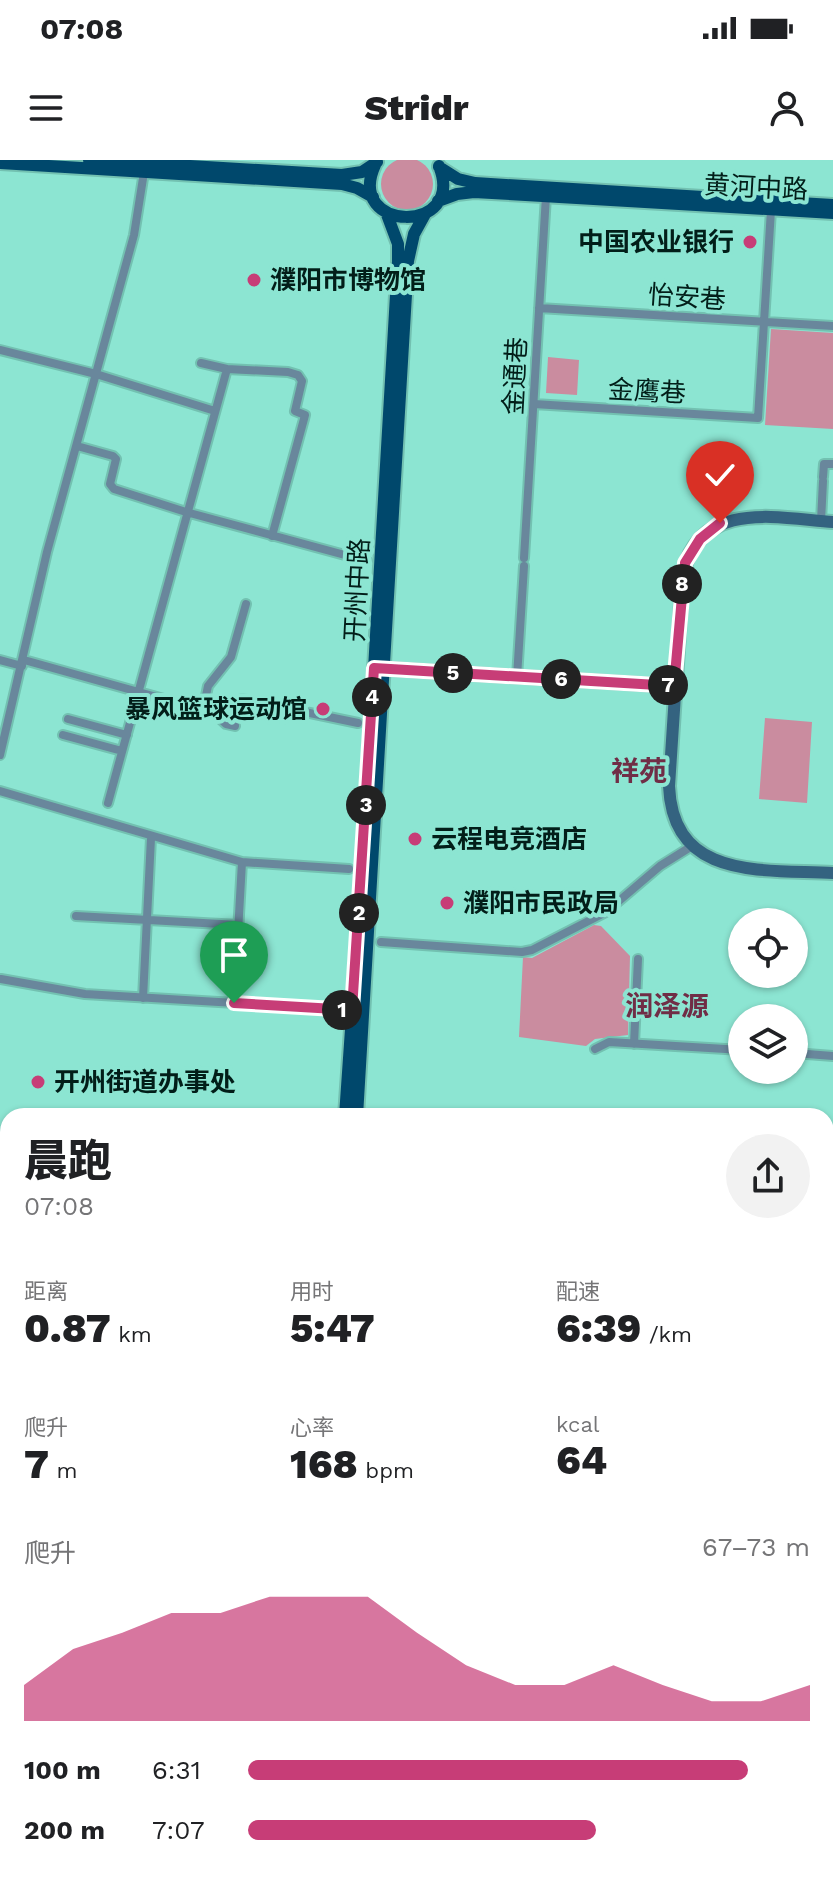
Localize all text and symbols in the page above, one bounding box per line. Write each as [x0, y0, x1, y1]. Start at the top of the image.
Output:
text: 07:08 [40, 11, 123, 46]
icon: menu [24, 86, 68, 130]
icon: person [765, 86, 809, 130]
text: Stridr [364, 87, 469, 129]
street label: 黄河中路 [703, 169, 809, 205]
place label: 中国农业银行 [578, 227, 734, 257]
marker: 中国农业银行 [741, 233, 759, 251]
place label: 濮阳市博物馆 [270, 265, 426, 295]
marker: 濮阳市博物馆 [245, 271, 263, 289]
street label: 怡安巷 [647, 279, 727, 315]
street label: 金通巷 [498, 336, 532, 416]
street label: 金鹰巷 [607, 374, 687, 408]
pin [686, 441, 754, 523]
icon: check [698, 453, 742, 497]
street label: 开州中路 [339, 537, 375, 643]
pin: 8 [662, 564, 702, 604]
text: 8 [675, 571, 689, 596]
pin: 5 [433, 653, 473, 693]
pin: 6 [541, 659, 581, 699]
text: 5 [447, 660, 459, 685]
pin: 7 [648, 665, 688, 705]
text: 6 [554, 666, 568, 691]
text: 7 [661, 672, 675, 697]
pin: 4 [352, 677, 392, 717]
text: 4 [365, 684, 379, 709]
place label: 暴风篮球运动馆 [125, 694, 307, 724]
marker: 暴风篮球运动馆 [314, 700, 332, 718]
district label: 祥苑 [611, 755, 667, 788]
pin: 3 [346, 785, 386, 825]
text: 3 [359, 792, 373, 817]
place label: 云程电竞酒店 [431, 824, 587, 854]
marker: 云程电竞酒店 [406, 830, 424, 848]
place label: 濮阳市民政局 [463, 888, 619, 918]
pin: 2 [339, 893, 379, 933]
marker: 濮阳市民政局 [438, 894, 456, 912]
text: 2 [352, 900, 366, 925]
map controls [728, 908, 808, 1084]
button: locate [728, 908, 808, 988]
pin [200, 921, 268, 1003]
icon: arrive [212, 933, 256, 977]
pin: 1 [322, 990, 362, 1030]
district label: 润泽源 [625, 990, 709, 1023]
text: 1 [337, 997, 347, 1022]
button: layers [728, 1004, 808, 1084]
place label: 开州街道办事处 [54, 1067, 236, 1097]
marker: 开州街道办事处 [29, 1073, 47, 1091]
button: share [726, 1134, 810, 1218]
text: 晨跑 [24, 1135, 112, 1187]
text: 07:08 [24, 1191, 94, 1221]
text: 距离 [24, 1279, 68, 1304]
text: 用时 [290, 1279, 334, 1304]
text: 配速 [556, 1279, 600, 1304]
text: 0.87 [24, 1305, 111, 1352]
text: 5:47 [290, 1305, 375, 1352]
text: 6:39 [556, 1305, 641, 1352]
text: km [111, 1322, 152, 1347]
text: /km [641, 1322, 692, 1347]
text: kcal [556, 1412, 600, 1437]
text: 爬升 [24, 1415, 68, 1440]
text: 心率 [290, 1415, 334, 1440]
text: 64 [556, 1437, 607, 1484]
text: 7 [24, 1441, 49, 1488]
text: 168 [290, 1441, 358, 1488]
text: m [49, 1458, 77, 1483]
text: bpm [358, 1458, 414, 1483]
text: 67–73 m [702, 1532, 810, 1562]
text: 爬升 [24, 1538, 76, 1568]
text: 100 m [24, 1755, 101, 1785]
text: 6:31 [152, 1755, 201, 1785]
text: 200 m [24, 1815, 105, 1845]
text: 7:07 [152, 1815, 205, 1845]

